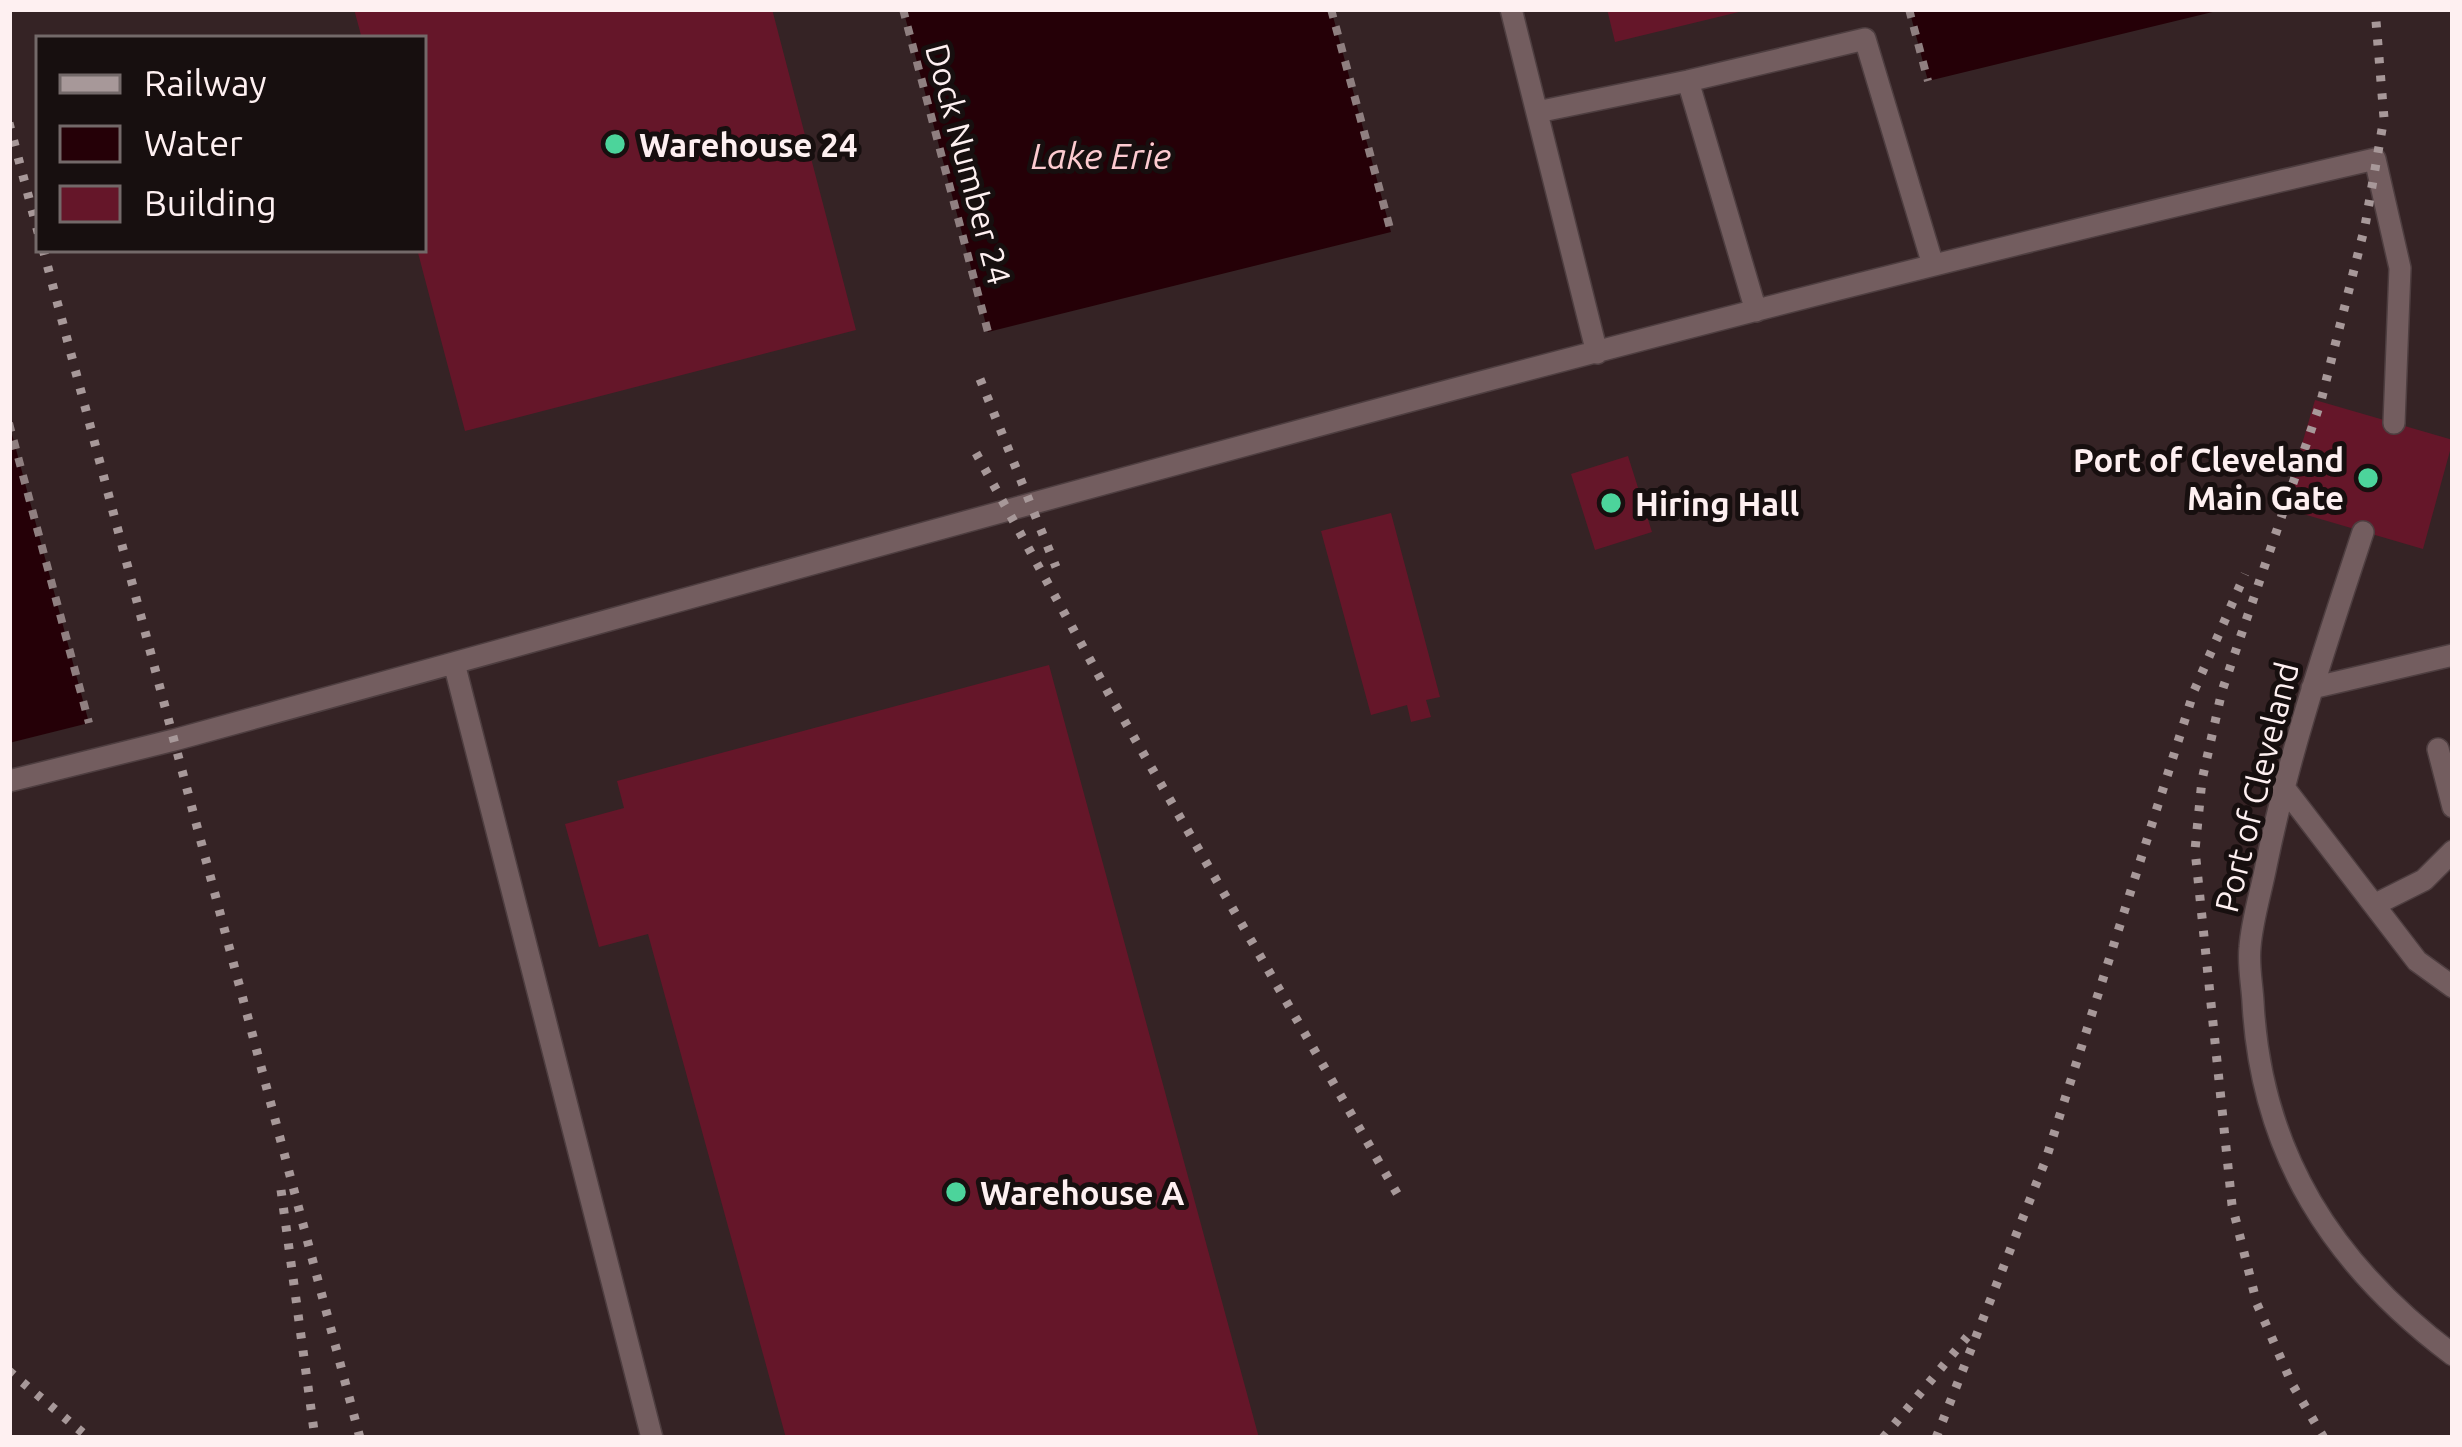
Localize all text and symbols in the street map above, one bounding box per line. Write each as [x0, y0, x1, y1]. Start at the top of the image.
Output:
legend [36, 36, 426, 252]
street label: Dock Number 24 [919, 39, 1019, 289]
text: Railway [144, 62, 267, 103]
text: Water [144, 122, 243, 163]
place label: Warehouse 24 [639, 126, 858, 163]
marker: Warehouse 24 [602, 131, 628, 157]
water label: Lake Erie [1031, 135, 1171, 176]
text: Building [144, 182, 277, 223]
place label: Port of Cleveland Main Gate [2073, 441, 2344, 516]
marker: Port of Cleveland Main Gate [2355, 465, 2381, 491]
place label: Hiring Hall [1635, 485, 1799, 522]
marker: Hiring Hall [1598, 490, 1624, 516]
street label: Port of Cleveland [2207, 658, 2305, 916]
place label: Warehouse A [980, 1174, 1185, 1211]
marker: Warehouse A [943, 1179, 969, 1205]

